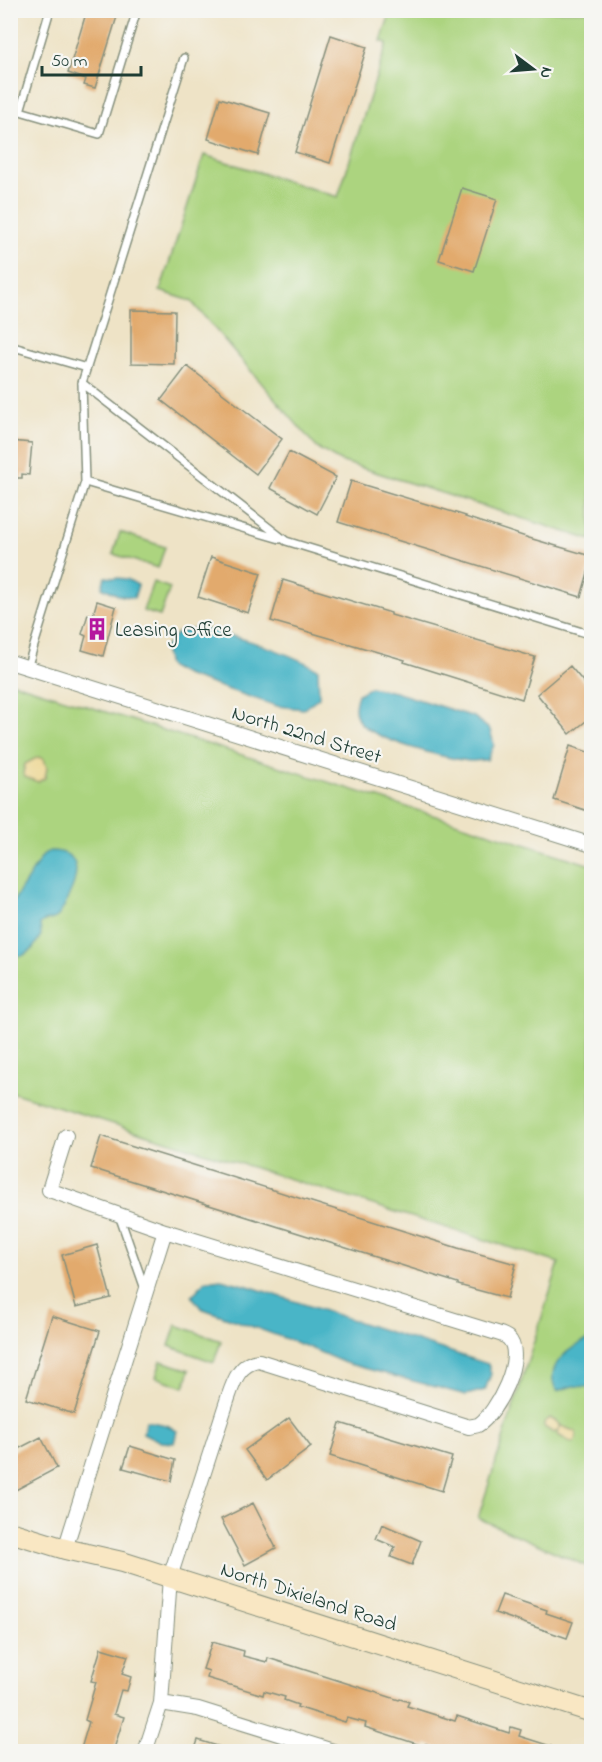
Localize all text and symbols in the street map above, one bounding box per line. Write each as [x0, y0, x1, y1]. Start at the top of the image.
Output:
scale bar [42, 39, 141, 77]
north arrow [503, 39, 563, 99]
text: 50 m [51, 49, 88, 75]
text: N [532, 64, 559, 81]
building icon: Leasing Office [84, 616, 110, 642]
place label: Leasing Office [115, 616, 232, 648]
street label: North 22nd Street [228, 699, 385, 773]
street label: North Dixieland Road [216, 1555, 401, 1641]

